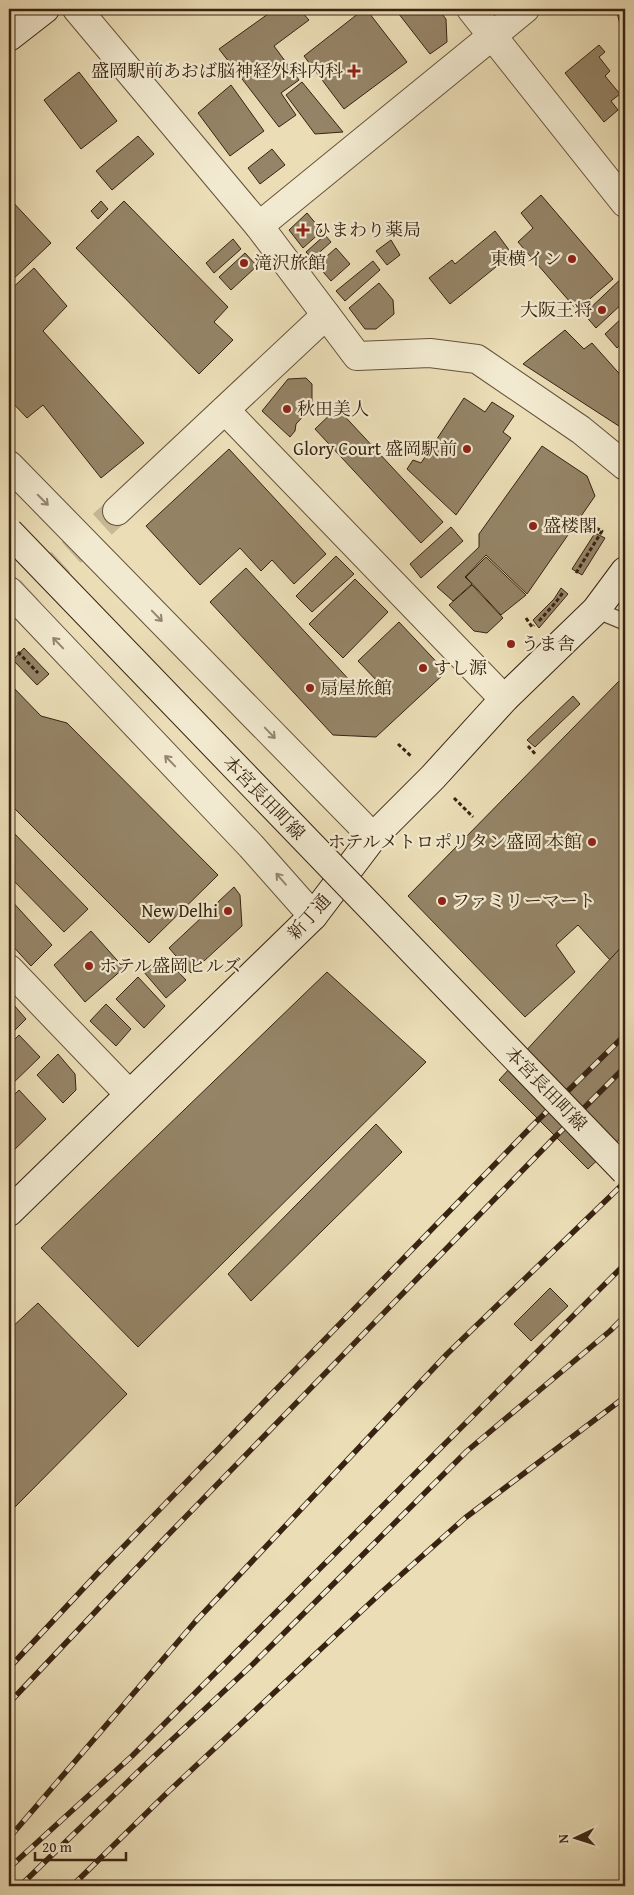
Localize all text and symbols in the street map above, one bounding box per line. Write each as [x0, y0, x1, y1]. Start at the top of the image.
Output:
place label: 盛岡駅前あおば脳神経外科内科 [91, 57, 343, 84]
marker: 盛岡駅前あおば脳神経外科内科 [347, 64, 361, 78]
place label: ひまわり薬局 [313, 216, 421, 243]
marker: ひまわり薬局 [297, 224, 309, 236]
place label: 東横イン [490, 245, 562, 272]
place label: 滝沢旅館 [254, 249, 326, 276]
marker: 東横イン [566, 253, 578, 265]
marker: 滝沢旅館 [238, 257, 250, 269]
place label: 大阪王将 [520, 296, 592, 323]
marker: 大阪王将 [596, 304, 608, 316]
place label: 秋田美人 [297, 395, 369, 422]
marker: 秋田美人 [281, 403, 293, 415]
place label: Glory Court 盛岡駅前 [293, 435, 457, 462]
marker: Glory Court 盛岡駅前 [461, 443, 473, 455]
one-way arrow [37, 494, 49, 506]
place label: 盛楼閣 [543, 512, 597, 539]
marker: 盛楼閣 [527, 520, 539, 532]
one-way arrow [151, 610, 163, 623]
place label: うま舎 [521, 630, 575, 657]
one-way arrow [52, 637, 64, 649]
marker: うま舎 [505, 638, 517, 650]
place label: すし源 [433, 654, 487, 681]
marker: すし源 [417, 662, 429, 674]
place label: 扇屋旅館 [320, 674, 392, 701]
marker: 扇屋旅館 [304, 682, 316, 694]
one-way arrow [264, 727, 276, 739]
street label: 本宮長田町線 [217, 749, 312, 846]
one-way arrow [164, 754, 176, 767]
place label: ホテルメトロポリタン盛岡 本館 [327, 828, 582, 855]
marker: ホテルメトロポリタン盛岡 本館 [586, 836, 598, 848]
one-way arrow [275, 873, 287, 886]
place label: ファミリーマート [452, 887, 596, 914]
street label: 新丁通 [281, 888, 337, 946]
marker: ファミリーマート [436, 895, 448, 907]
place label: New Delhi [141, 897, 218, 924]
marker: New Delhi [222, 905, 234, 917]
place label: ホテル盛岡ヒルズ [99, 952, 242, 979]
marker: ホテル盛岡ヒルズ [83, 960, 95, 972]
street label: 本宮長田町線 [499, 1040, 594, 1137]
north arrow [552, 1812, 602, 1862]
scale bar [35, 1830, 126, 1862]
text: N [553, 1833, 573, 1844]
text: 20 m [42, 1836, 73, 1857]

